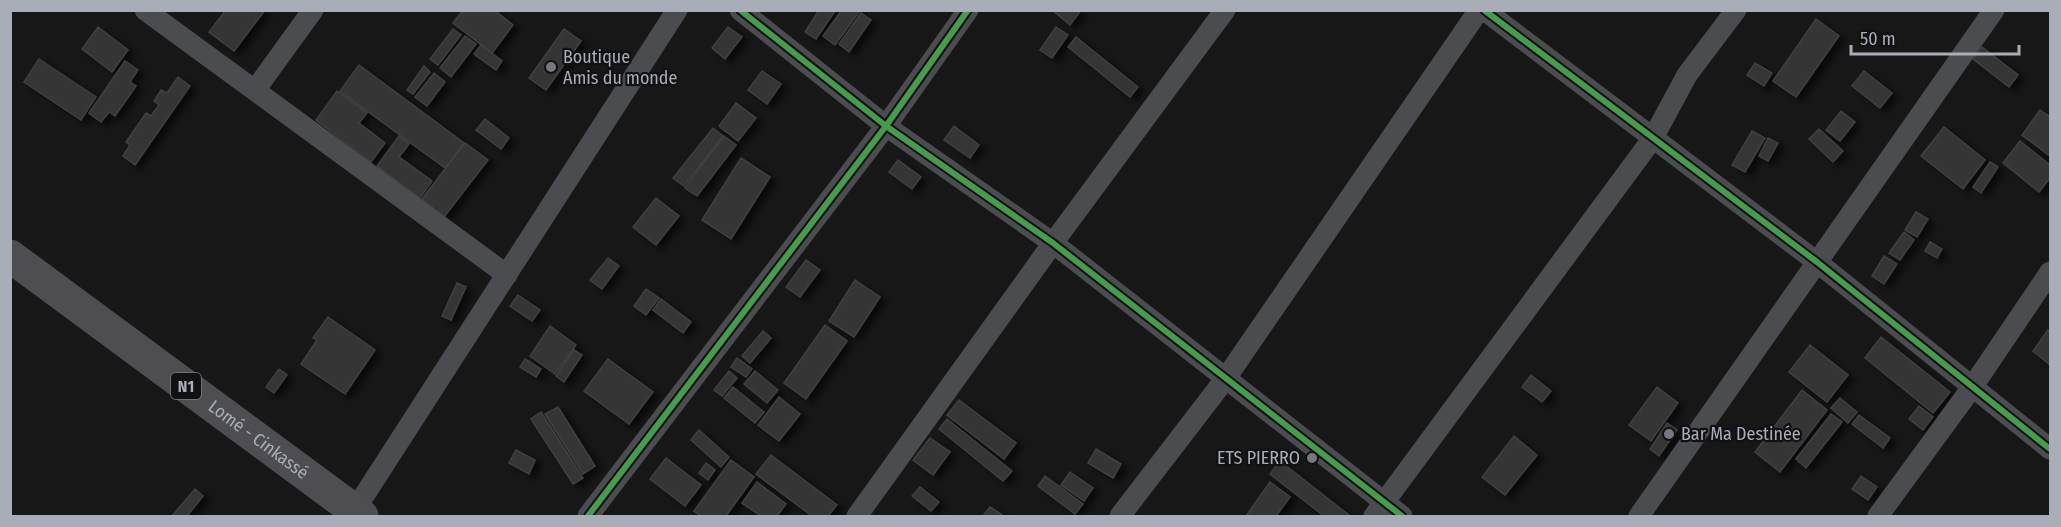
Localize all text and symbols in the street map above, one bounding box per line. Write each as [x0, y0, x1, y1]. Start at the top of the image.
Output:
scale bar [1851, 18, 2019, 56]
text: 50 m [1860, 28, 1896, 50]
place label: Boutique Amis du monde [563, 46, 677, 89]
marker: Boutique Amis du monde [544, 60, 558, 74]
road number: N1 [171, 373, 201, 399]
street label: Lomé - Cinkassé [204, 395, 313, 484]
place label: Bar Ma Destinée [1681, 423, 1801, 445]
marker: Bar Ma Destinée [1662, 427, 1676, 441]
place label: ETS PIERRO [1217, 447, 1300, 469]
marker: ETS PIERRO [1305, 451, 1319, 465]

